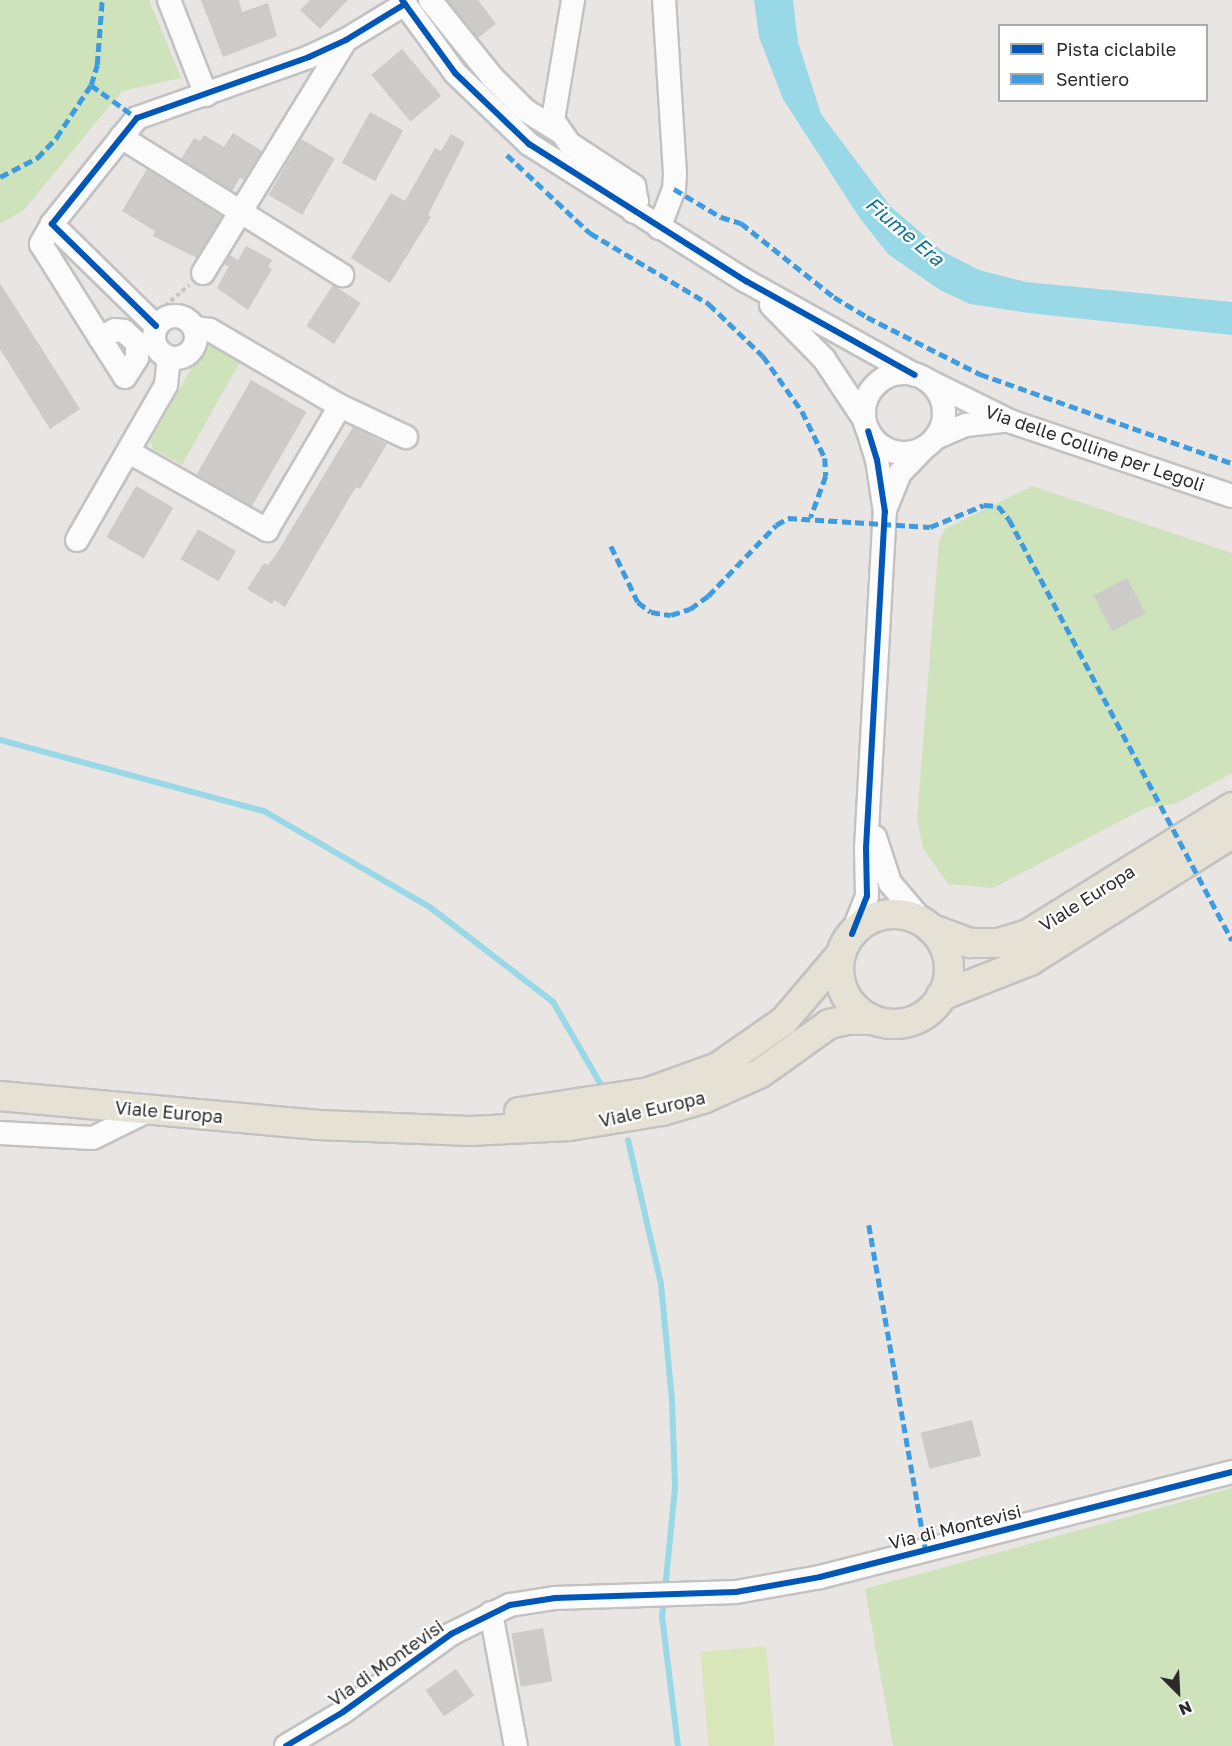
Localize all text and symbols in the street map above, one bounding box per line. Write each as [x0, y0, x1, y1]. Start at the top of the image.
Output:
legend [998, 24, 1208, 102]
text: Pista ciclabile [1056, 38, 1176, 60]
text: Sentiero [1056, 68, 1129, 90]
water label: Fiume Era [861, 191, 949, 271]
street label: Via delle Colline per Legoli [982, 400, 1208, 496]
street label: Viale Europa [1035, 860, 1139, 936]
street label: Viale Europa [597, 1086, 707, 1132]
street label: Viale Europa [114, 1097, 224, 1127]
street label: Via di Montevisi [887, 1500, 1023, 1554]
street label: Via di Montevisi [324, 1615, 448, 1711]
north arrow [1148, 1662, 1208, 1722]
text: N [1176, 1697, 1195, 1720]

